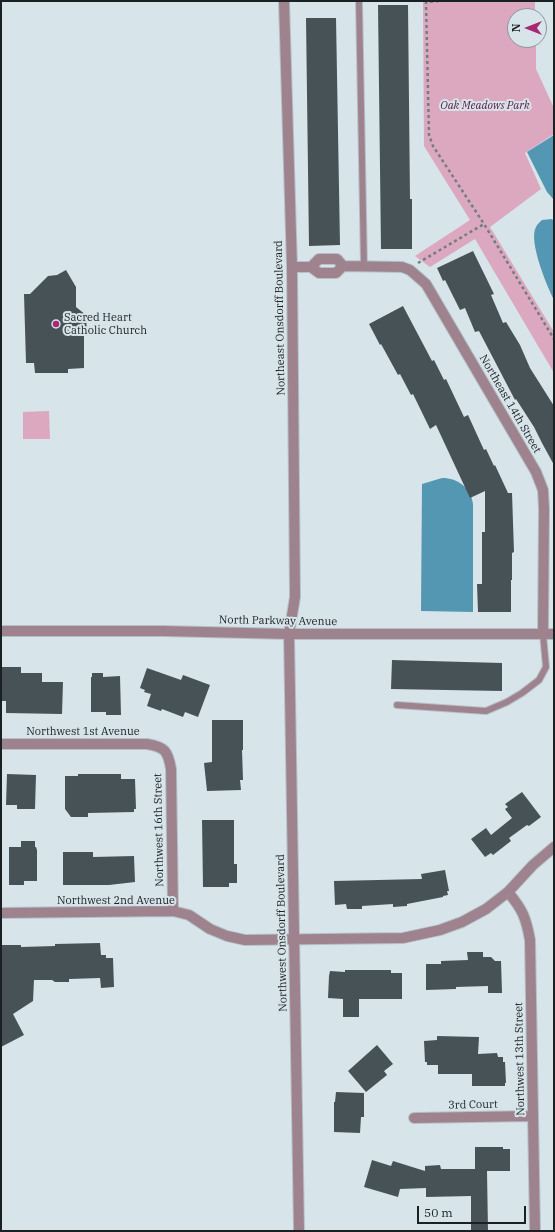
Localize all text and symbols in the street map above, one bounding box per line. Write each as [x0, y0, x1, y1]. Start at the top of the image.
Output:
north arrow [507, 8, 547, 48]
text: N [509, 24, 523, 32]
park label: Oak Meadows Park [440, 99, 530, 113]
street label: Northeast Onsdorff Boulevard [272, 240, 288, 396]
place label: Sacred Heart Catholic Church [64, 311, 147, 337]
marker: Sacred Heart Catholic Church [51, 319, 61, 329]
street label: Northeast 14th Street [476, 352, 544, 456]
street label: North Parkway Avenue [219, 613, 337, 629]
street label: Northwest 1st Avenue [26, 725, 140, 739]
street label: Northwest 16th Street [151, 773, 167, 887]
street label: Northwest Onsdorff Boulevard [274, 854, 290, 1012]
street label: Northwest 2nd Avenue [57, 894, 175, 908]
street label: Northwest 13th Street [512, 1002, 528, 1116]
street label: 3rd Court [448, 1098, 498, 1112]
scale bar [419, 1198, 528, 1224]
text: 50 m [424, 1205, 453, 1220]

